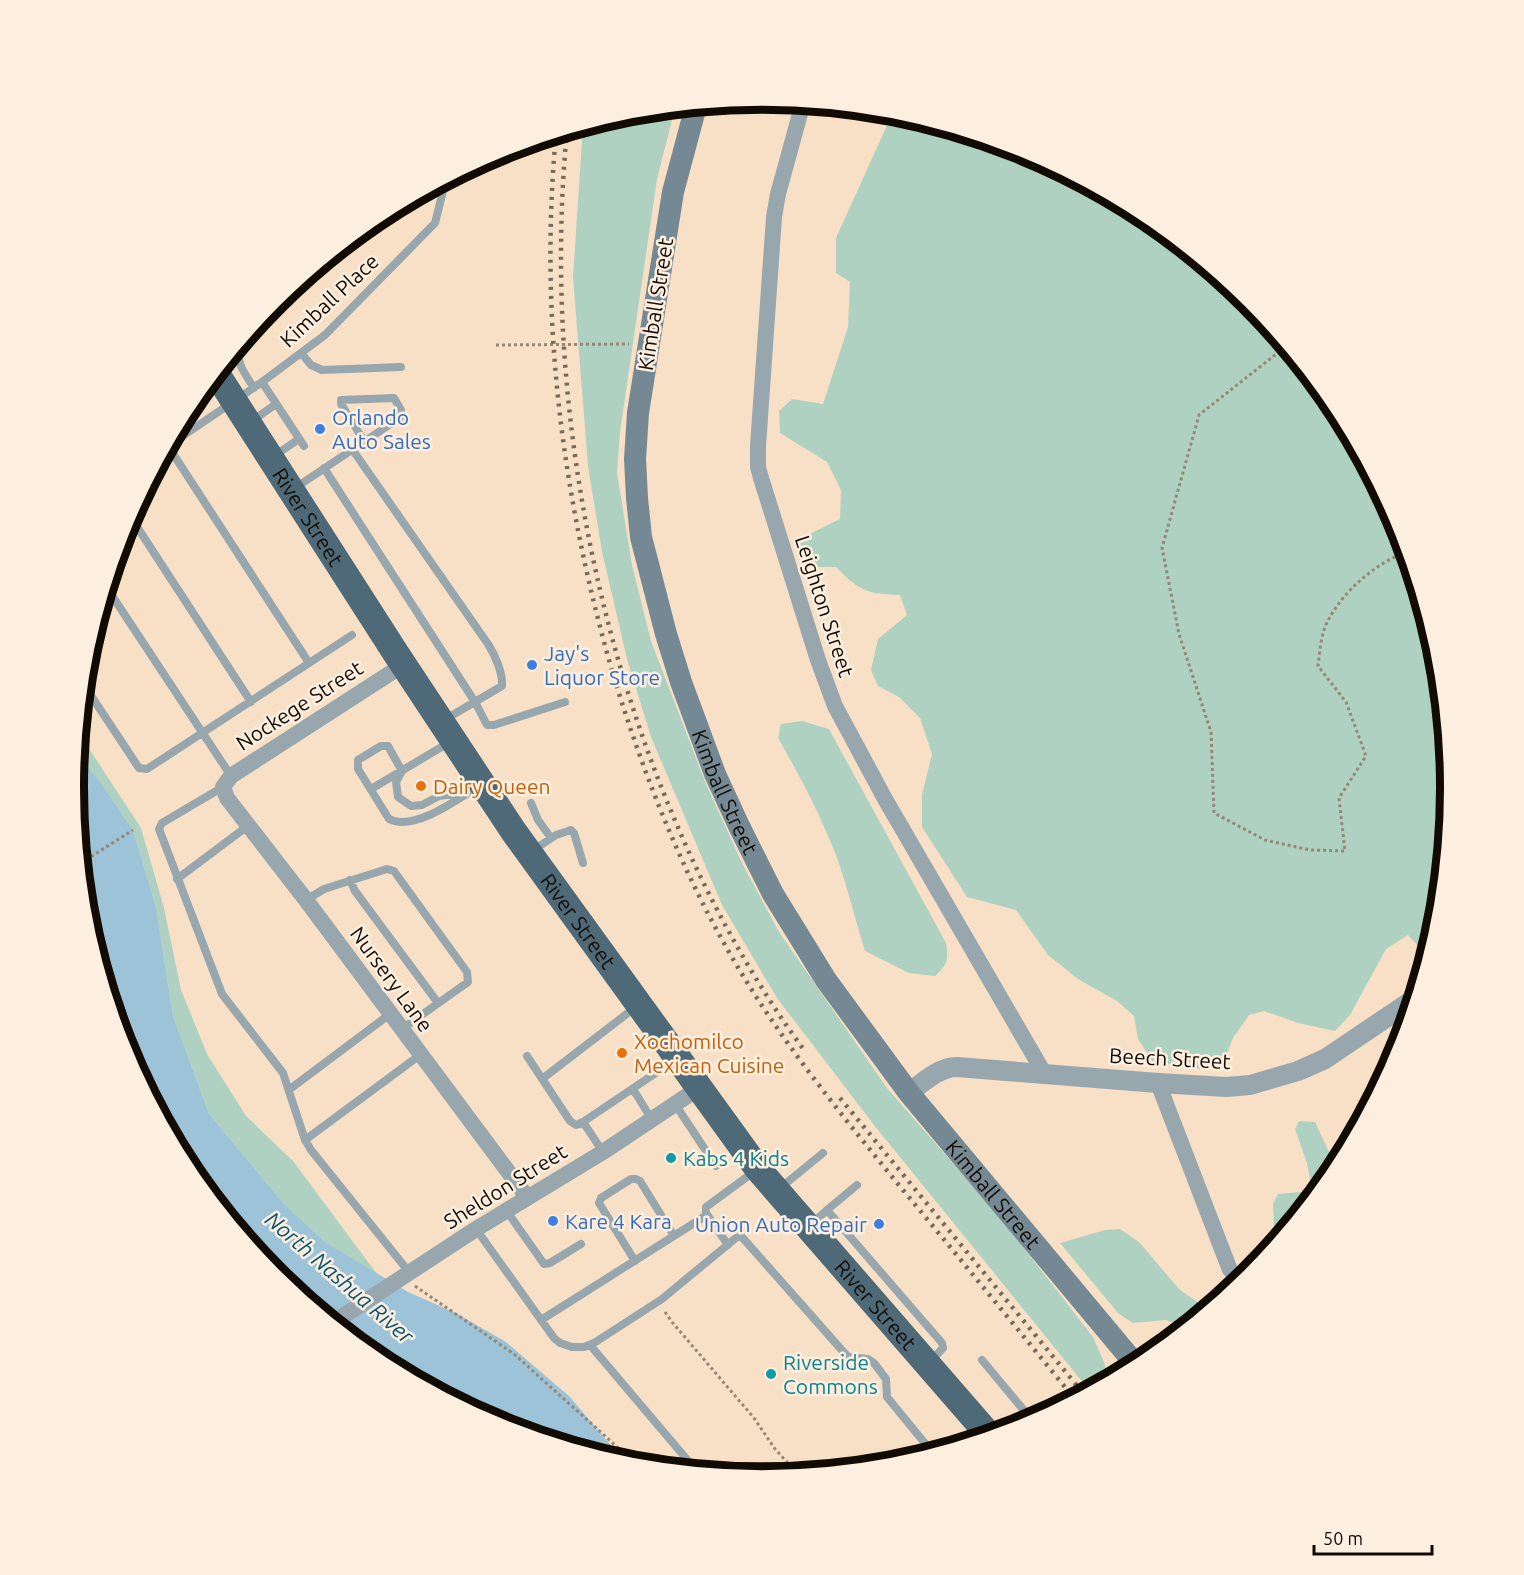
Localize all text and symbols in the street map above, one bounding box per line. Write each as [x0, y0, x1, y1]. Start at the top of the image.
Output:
street label: Kimball Street [633, 236, 677, 372]
street label: Kimball Place [275, 248, 383, 352]
place label: Orlando Auto Sales [332, 405, 431, 453]
marker: Orlando Auto Sales [313, 422, 327, 436]
street label: River Street [268, 464, 349, 570]
street label: Leighton Street [791, 532, 859, 680]
place label: Jay's Liquor Store [544, 641, 660, 689]
street label: Nockege Street [231, 655, 367, 755]
marker: Jay's Liquor Store [525, 658, 539, 672]
street label: Kimball Street [688, 726, 763, 858]
place label: Dairy Queen [433, 774, 551, 798]
marker: Dairy Queen [414, 779, 428, 793]
street label: River Street [536, 869, 621, 973]
street label: Nursery Lane [346, 922, 438, 1036]
place label: Xochomilco Mexican Cuisine [634, 1029, 784, 1077]
street label: Beech Street [1109, 1043, 1231, 1073]
marker: Xochomilco Mexican Cuisine [615, 1046, 629, 1060]
street label: Kimball Street [941, 1135, 1046, 1253]
street label: Sheldon Street [439, 1139, 571, 1233]
place label: Kabs 4 Kids [683, 1146, 789, 1170]
marker: Kabs 4 Kids [664, 1151, 678, 1165]
water label: North Nashua River [261, 1206, 419, 1348]
place label: Kare 4 Kara [565, 1209, 672, 1233]
place label: Union Auto Repair [695, 1212, 867, 1236]
marker: Kare 4 Kara [546, 1214, 560, 1228]
marker: Union Auto Repair [872, 1217, 886, 1231]
street label: River Street [830, 1255, 921, 1355]
place label: Riverside Commons [783, 1350, 878, 1398]
marker: Riverside Commons [764, 1367, 778, 1381]
scale bar [1314, 1518, 1432, 1556]
text: 50 m [1323, 1528, 1363, 1548]

